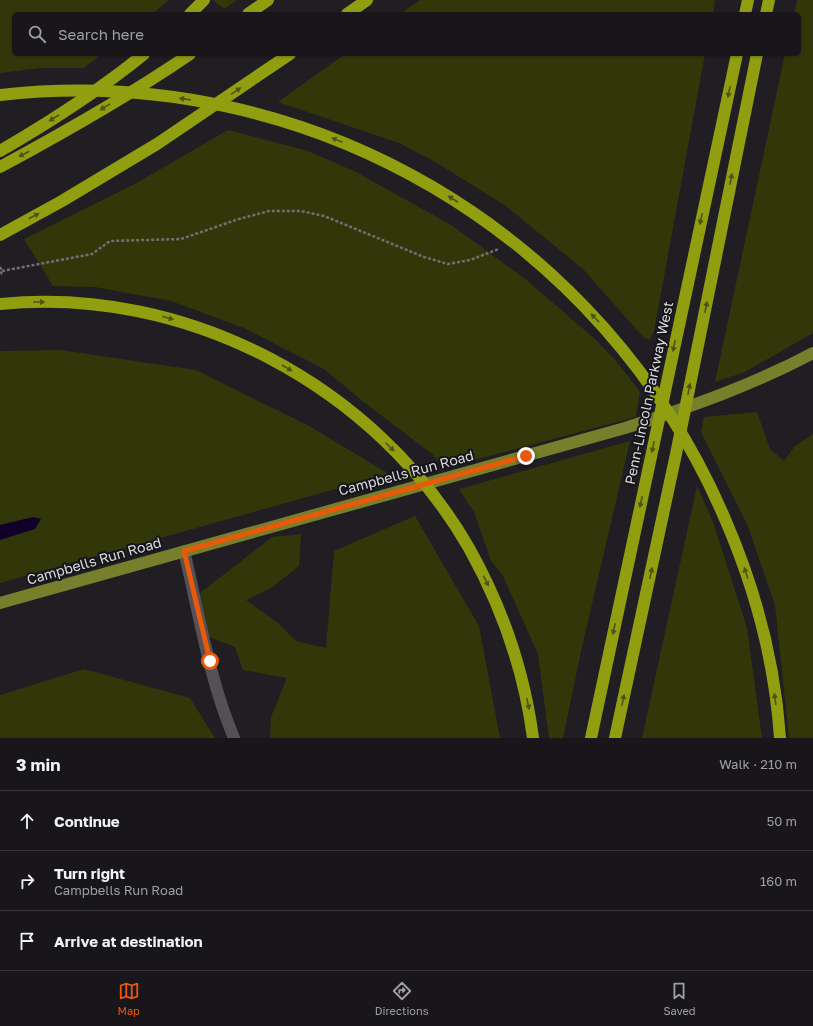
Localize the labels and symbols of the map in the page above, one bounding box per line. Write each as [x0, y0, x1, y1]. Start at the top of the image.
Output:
one-way arrow [725, 86, 731, 98]
one-way arrow [230, 87, 241, 95]
one-way arrow [179, 96, 191, 102]
one-way arrow [99, 104, 111, 111]
one-way arrow [48, 114, 59, 122]
one-way arrow [330, 137, 342, 143]
one-way arrow [18, 151, 30, 158]
one-way arrow [729, 173, 735, 185]
one-way arrow [448, 195, 458, 203]
one-way arrow [29, 213, 40, 220]
one-way arrow [698, 213, 704, 225]
one-way arrow [33, 299, 46, 305]
street label: Penn-Lincoln Parkway West [621, 300, 676, 486]
one-way arrow [703, 301, 709, 313]
one-way arrow [590, 313, 600, 323]
one-way arrow [162, 315, 174, 321]
one-way arrow [671, 340, 677, 353]
one-way arrow [281, 364, 293, 371]
one-way arrow [686, 383, 692, 395]
one-way arrow [649, 441, 655, 453]
one-way arrow [385, 442, 395, 452]
street label: Campbells Run Road [336, 446, 475, 499]
route end [517, 447, 535, 465]
one-way arrow [638, 496, 644, 508]
street label: Campbells Run Road [25, 533, 163, 588]
one-way arrow [648, 567, 654, 579]
one-way arrow [743, 567, 749, 579]
one-way arrow [483, 576, 489, 587]
one-way arrow [611, 623, 617, 635]
route start [201, 652, 219, 670]
one-way arrow [772, 693, 778, 705]
one-way arrow [621, 694, 627, 706]
one-way arrow [525, 698, 531, 710]

